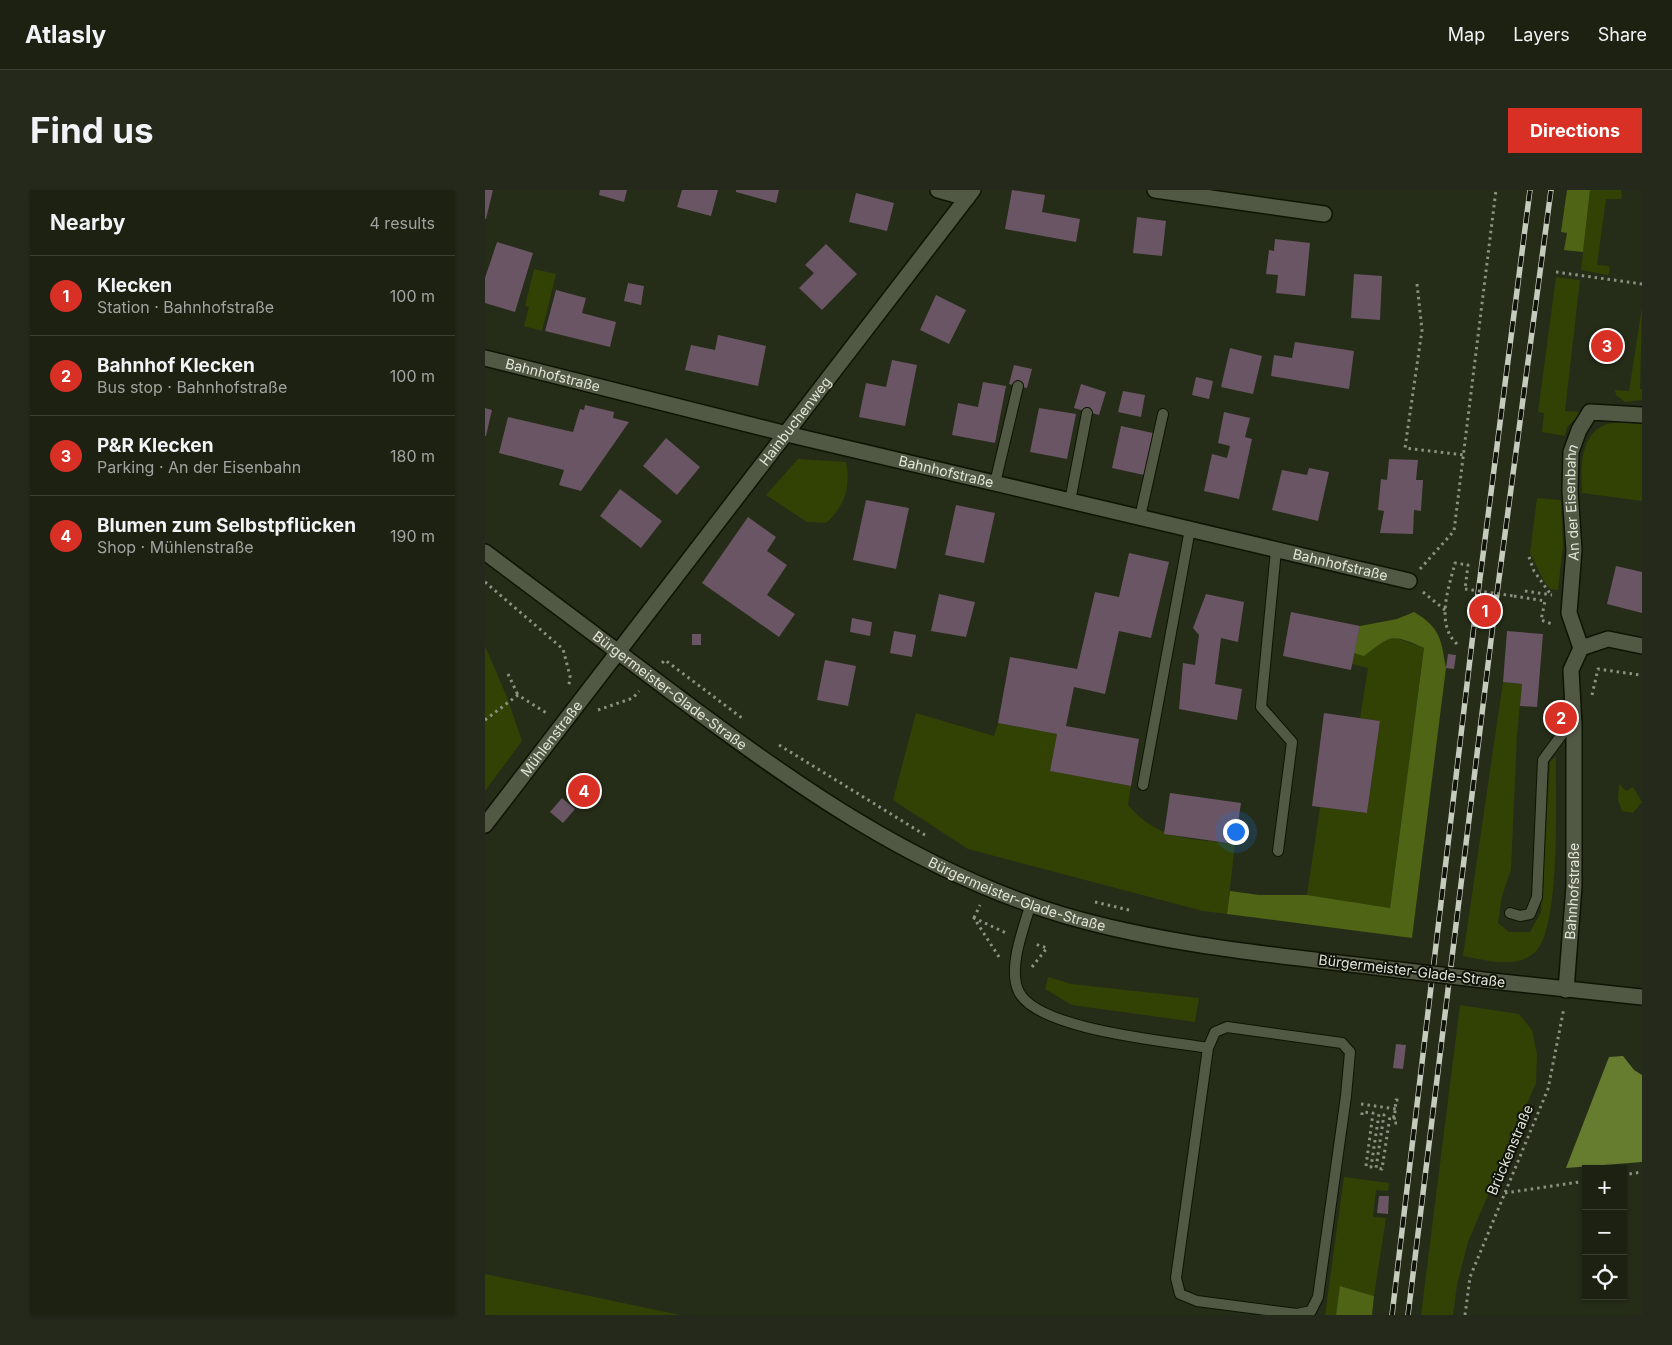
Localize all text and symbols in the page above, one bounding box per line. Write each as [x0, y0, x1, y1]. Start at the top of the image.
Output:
text: Atlasly [25, 20, 106, 49]
text: Map [1448, 24, 1485, 45]
text: Layers [1513, 24, 1570, 45]
text: Share [1598, 24, 1647, 45]
button: Directions [1508, 108, 1642, 153]
text: Find us [30, 109, 154, 151]
text: Nearby [50, 210, 125, 235]
text: 4 results [370, 213, 435, 233]
text: Klecken [97, 274, 172, 297]
text: 1 [63, 286, 69, 306]
text: 100 m [390, 286, 435, 306]
text: Station · Bahnhofstraße [97, 297, 274, 317]
pin: 3 [1591, 327, 1623, 365]
text: Bahnhof Klecken [97, 354, 255, 377]
street label: Bahnhofstraße [504, 355, 602, 395]
text: 2 [61, 366, 71, 386]
text: 100 m [390, 366, 435, 386]
street label: Hainbuchenweg [755, 373, 834, 469]
text: Bus stop · Bahnhofstraße [97, 377, 287, 397]
text: P&R Klecken [97, 434, 213, 457]
street label: An der Eisenbahn [1561, 441, 1582, 561]
text: 3 [61, 446, 71, 466]
text: 180 m [390, 446, 435, 466]
street label: Bahnhofstraße [897, 452, 996, 491]
text: Parking · An der Eisenbahn [97, 457, 301, 477]
text: Blumen zum Selbstpflücken [97, 514, 356, 537]
text: 4 [61, 526, 71, 546]
text: 190 m [390, 526, 435, 546]
text: Shop · Mühlenstraße [97, 537, 254, 557]
street label: Bahnhofstraße [1291, 545, 1390, 584]
pin: 1 [1469, 592, 1501, 630]
street label: Bürgermeister-Glade-Straße [590, 627, 751, 753]
street label: Mühlenstraße [517, 697, 586, 780]
pin: 2 [1545, 699, 1577, 737]
pin: 4 [568, 772, 600, 810]
your location [1223, 819, 1249, 845]
street label: Bahnhofstraße [1561, 843, 1582, 940]
street label: Bürgermeister-Glade-Straße [926, 853, 1108, 934]
street label: Bürgermeister-Glade-Straße [1318, 951, 1506, 990]
street label: Brückenstraße [1483, 1102, 1536, 1197]
map controls [1582, 1165, 1627, 1300]
button: + [1582, 1165, 1627, 1210]
button: − [1582, 1210, 1627, 1255]
button: locate [1582, 1255, 1627, 1300]

